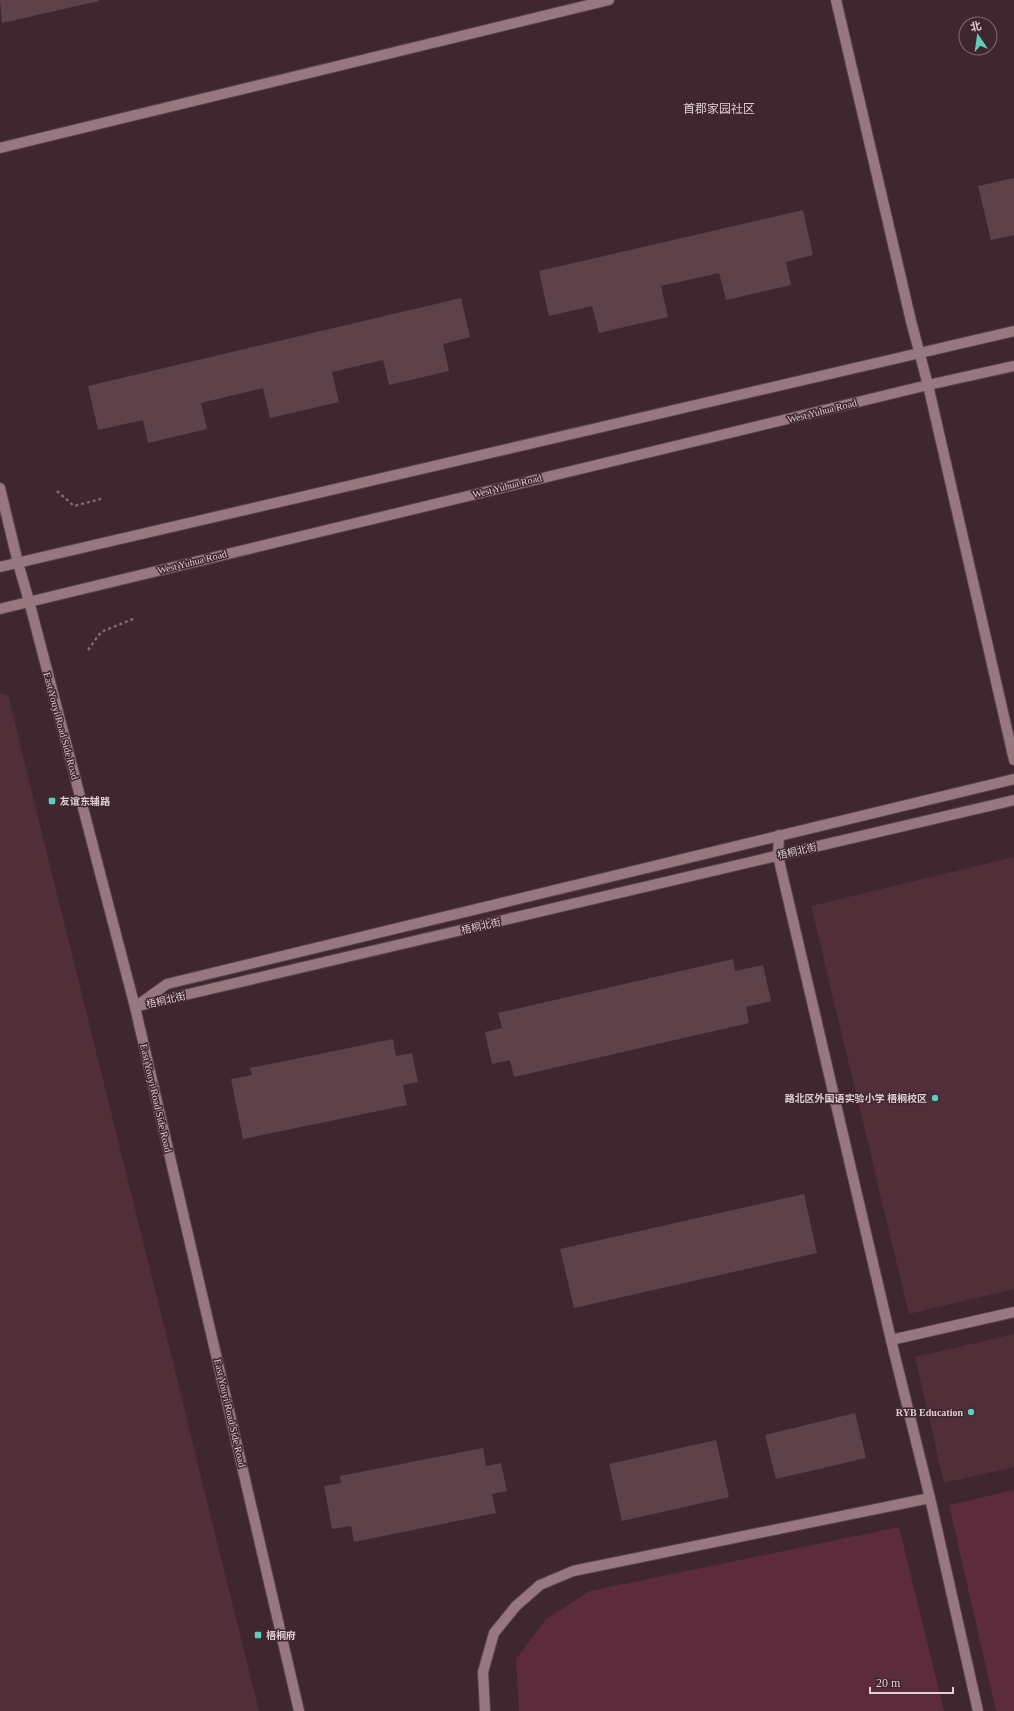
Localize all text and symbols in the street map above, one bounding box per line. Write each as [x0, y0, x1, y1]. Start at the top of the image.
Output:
north arrow [958, 16, 998, 56]
text: 北 [969, 19, 982, 33]
district label: 首郡家园社区 [683, 102, 755, 116]
street label: West Yuhua Road [786, 397, 858, 425]
street label: West Yuhua Road [471, 472, 543, 500]
street label: West Yuhua Road [156, 548, 228, 576]
street label: East Youyi Road Side Road [41, 671, 81, 781]
place label: 友谊东辅路 [60, 795, 111, 807]
marker: 友谊东辅路 [47, 796, 57, 806]
street label: 梧桐北街 [776, 841, 818, 861]
street label: 梧桐北街 [460, 916, 502, 936]
street label: 梧桐北街 [145, 990, 187, 1010]
street label: East Youyi Road Side Road [138, 1043, 174, 1153]
place label: 路北区外国语实验小学 梧桐校区 [785, 1092, 927, 1104]
marker: 路北区外国语实验小学 梧桐校区 [930, 1093, 940, 1103]
street label: East Youyi Road Side Road [212, 1358, 248, 1468]
place label: RYB Education [896, 1407, 963, 1418]
marker: RYB Education [966, 1407, 976, 1417]
marker: 梧桐府 [253, 1630, 263, 1640]
place label: 梧桐府 [266, 1630, 296, 1641]
scale bar [870, 1669, 953, 1695]
text: 20 m [876, 1676, 901, 1690]

